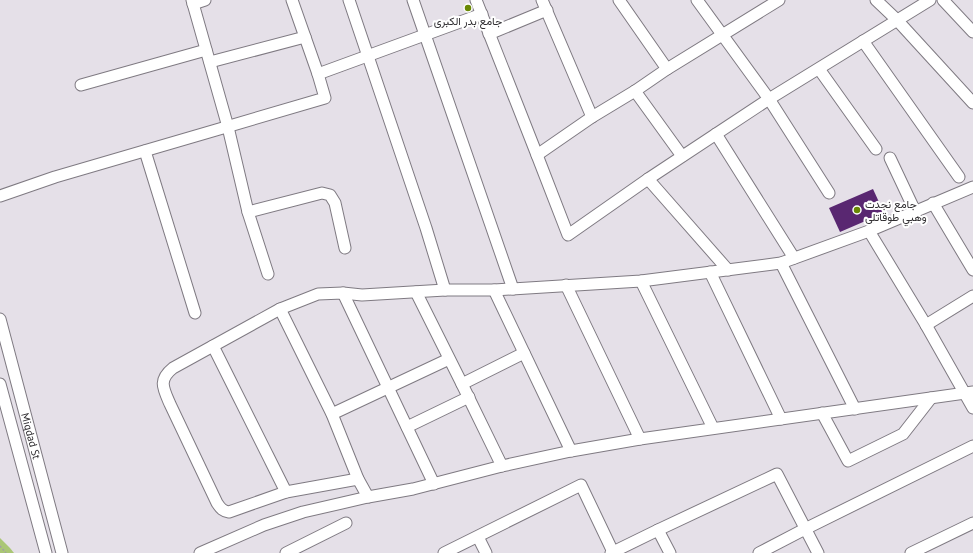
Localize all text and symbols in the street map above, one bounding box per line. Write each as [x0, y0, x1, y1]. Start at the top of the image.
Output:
marker: جامع بدر الكبرى [463, 3, 473, 13]
place label: جامع بدر الكبرى [434, 14, 502, 29]
place label: جامع نجدت وهبي طوقاتلى [865, 197, 927, 227]
marker: جامع نجدت وهبي طوقاتلى [852, 205, 862, 215]
street label: Miqdad St [18, 411, 44, 461]

